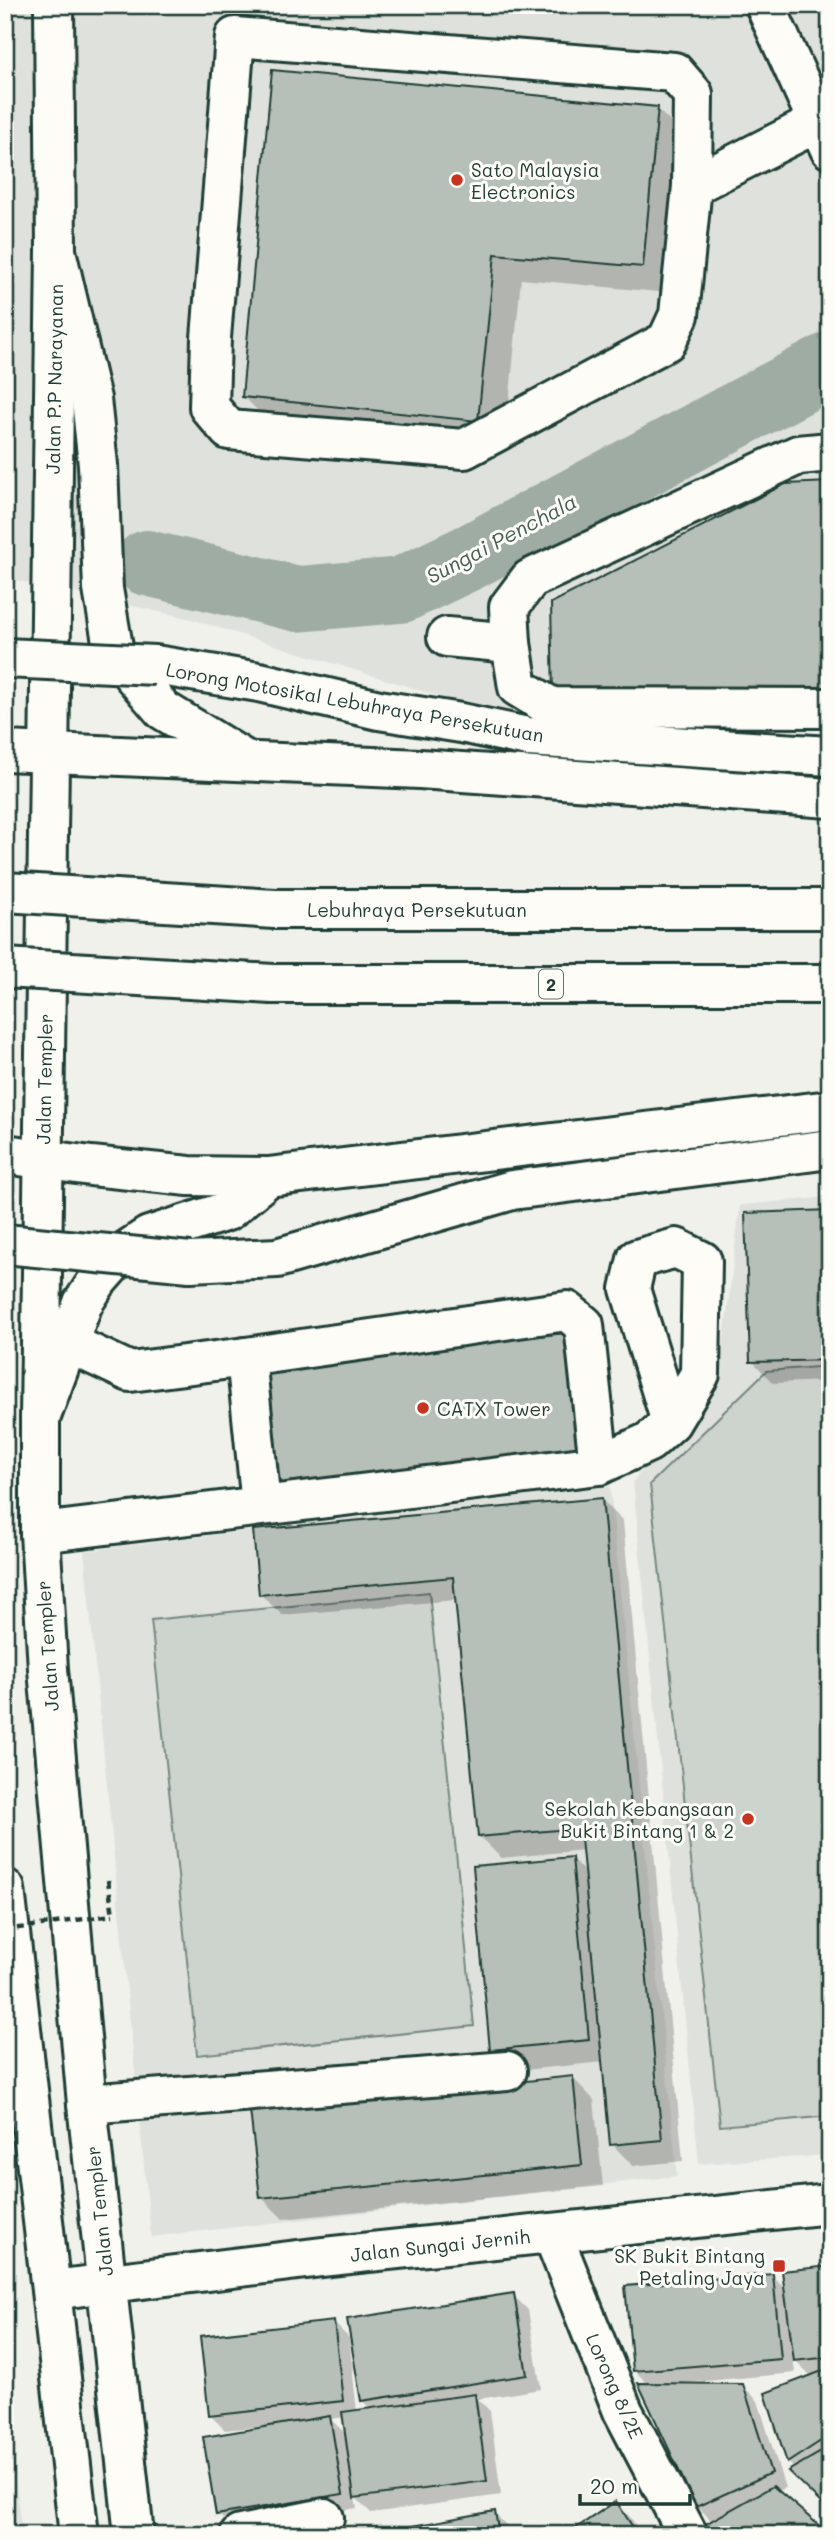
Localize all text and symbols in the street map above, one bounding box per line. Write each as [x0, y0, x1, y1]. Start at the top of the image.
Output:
place label: Sato Malaysia Electronics [471, 157, 600, 204]
marker: Sato Malaysia Electronics [449, 172, 465, 188]
street label: Jalan P.P Narayanan [40, 284, 68, 474]
water label: Sungai Penchala [421, 487, 581, 589]
street label: Lorong Motosikal Lebuhraya Persekutuan [164, 656, 546, 748]
street label: Lebuhraya Persekutuan [307, 897, 527, 922]
road number: 2 [539, 970, 563, 999]
street label: Jalan Templer [30, 1013, 58, 1145]
place label: CATX Tower [437, 1396, 551, 1421]
marker: CATX Tower [415, 1400, 431, 1416]
street label: Jalan Templer [30, 1580, 64, 1712]
place label: Sekolah Kebangsaan Bukit Bintang 1 & 2 [545, 1796, 734, 1843]
marker: Sekolah Kebangsaan Bukit Bintang 1 & 2 [740, 1811, 756, 1827]
street label: Jalan Templer [80, 2145, 118, 2277]
street label: Jalan Sungai Jernih [349, 2223, 531, 2267]
place label: SK Bukit Bintang Petaling Jaya [614, 2243, 765, 2290]
marker: SK Bukit Bintang Petaling Jaya [771, 2258, 787, 2274]
street label: Lorong 8/2E [581, 2329, 649, 2443]
scale bar [580, 2463, 690, 2507]
text: 20 m [590, 2472, 638, 2499]

